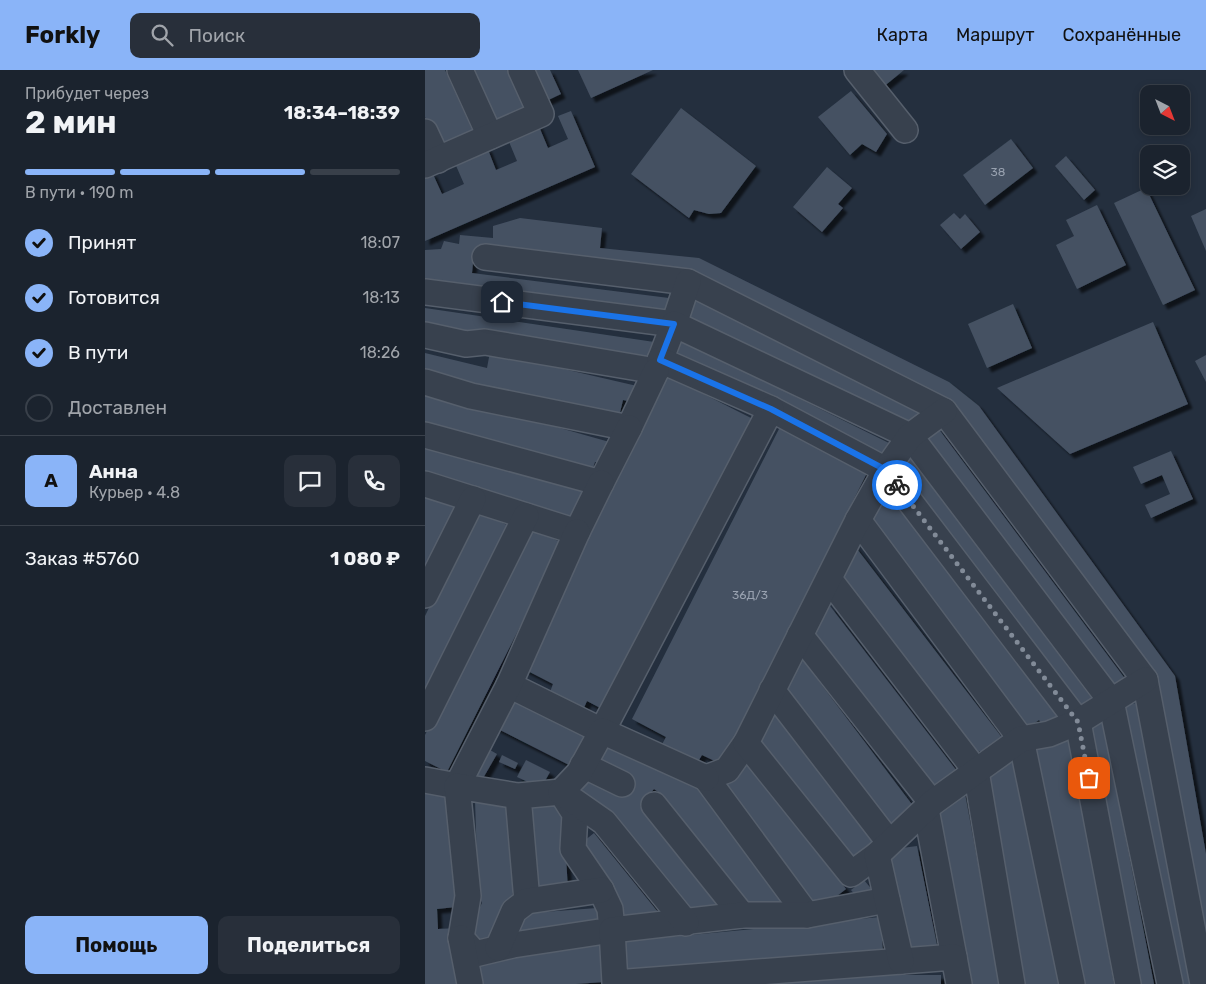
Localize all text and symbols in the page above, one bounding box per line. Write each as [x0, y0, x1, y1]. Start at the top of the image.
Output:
search box [130, 13, 480, 58]
text: Forkly [25, 21, 100, 49]
icon: search [148, 21, 176, 49]
text: Поиск [188, 24, 245, 47]
text: Карта [877, 24, 928, 46]
text: Маршрут [956, 24, 1035, 46]
text: Сохранённые [1063, 24, 1181, 46]
text: Прибудет через [25, 84, 149, 103]
north arrow [1140, 85, 1190, 135]
map controls [1140, 85, 1190, 195]
text: 18:34–18:39 [284, 101, 400, 124]
text: 2 мин [25, 103, 117, 141]
button: layers [1140, 145, 1190, 195]
house number: 38 [991, 165, 1005, 179]
text: В пути · 190 m [25, 183, 134, 202]
icon: check [25, 229, 53, 257]
text: Принят [68, 231, 136, 254]
text: 18:07 [361, 233, 400, 252]
pin [481, 281, 523, 323]
icon: check [25, 284, 53, 312]
text: Готовится [68, 286, 160, 309]
text: 18:13 [362, 288, 400, 307]
icon: home [488, 288, 516, 316]
icon: check [25, 339, 53, 367]
text: В пути [68, 341, 128, 364]
text: 18:26 [360, 343, 400, 362]
text: Доставлен [68, 396, 167, 419]
button: chat [284, 455, 336, 507]
button: phone [348, 455, 400, 507]
text: Анна [89, 460, 138, 483]
courier [872, 460, 922, 510]
text: А [44, 469, 58, 492]
icon: bike [883, 471, 911, 499]
text: Курьер · 4.8 [89, 483, 180, 502]
text: Заказ #5760 [25, 547, 140, 570]
text: 1 080 ₽ [330, 547, 400, 570]
house number: 36Д/3 [732, 588, 768, 602]
pin [1068, 757, 1110, 799]
icon: bag [1075, 764, 1103, 792]
button: Помощь [25, 916, 208, 974]
button: Поделиться [218, 916, 400, 974]

